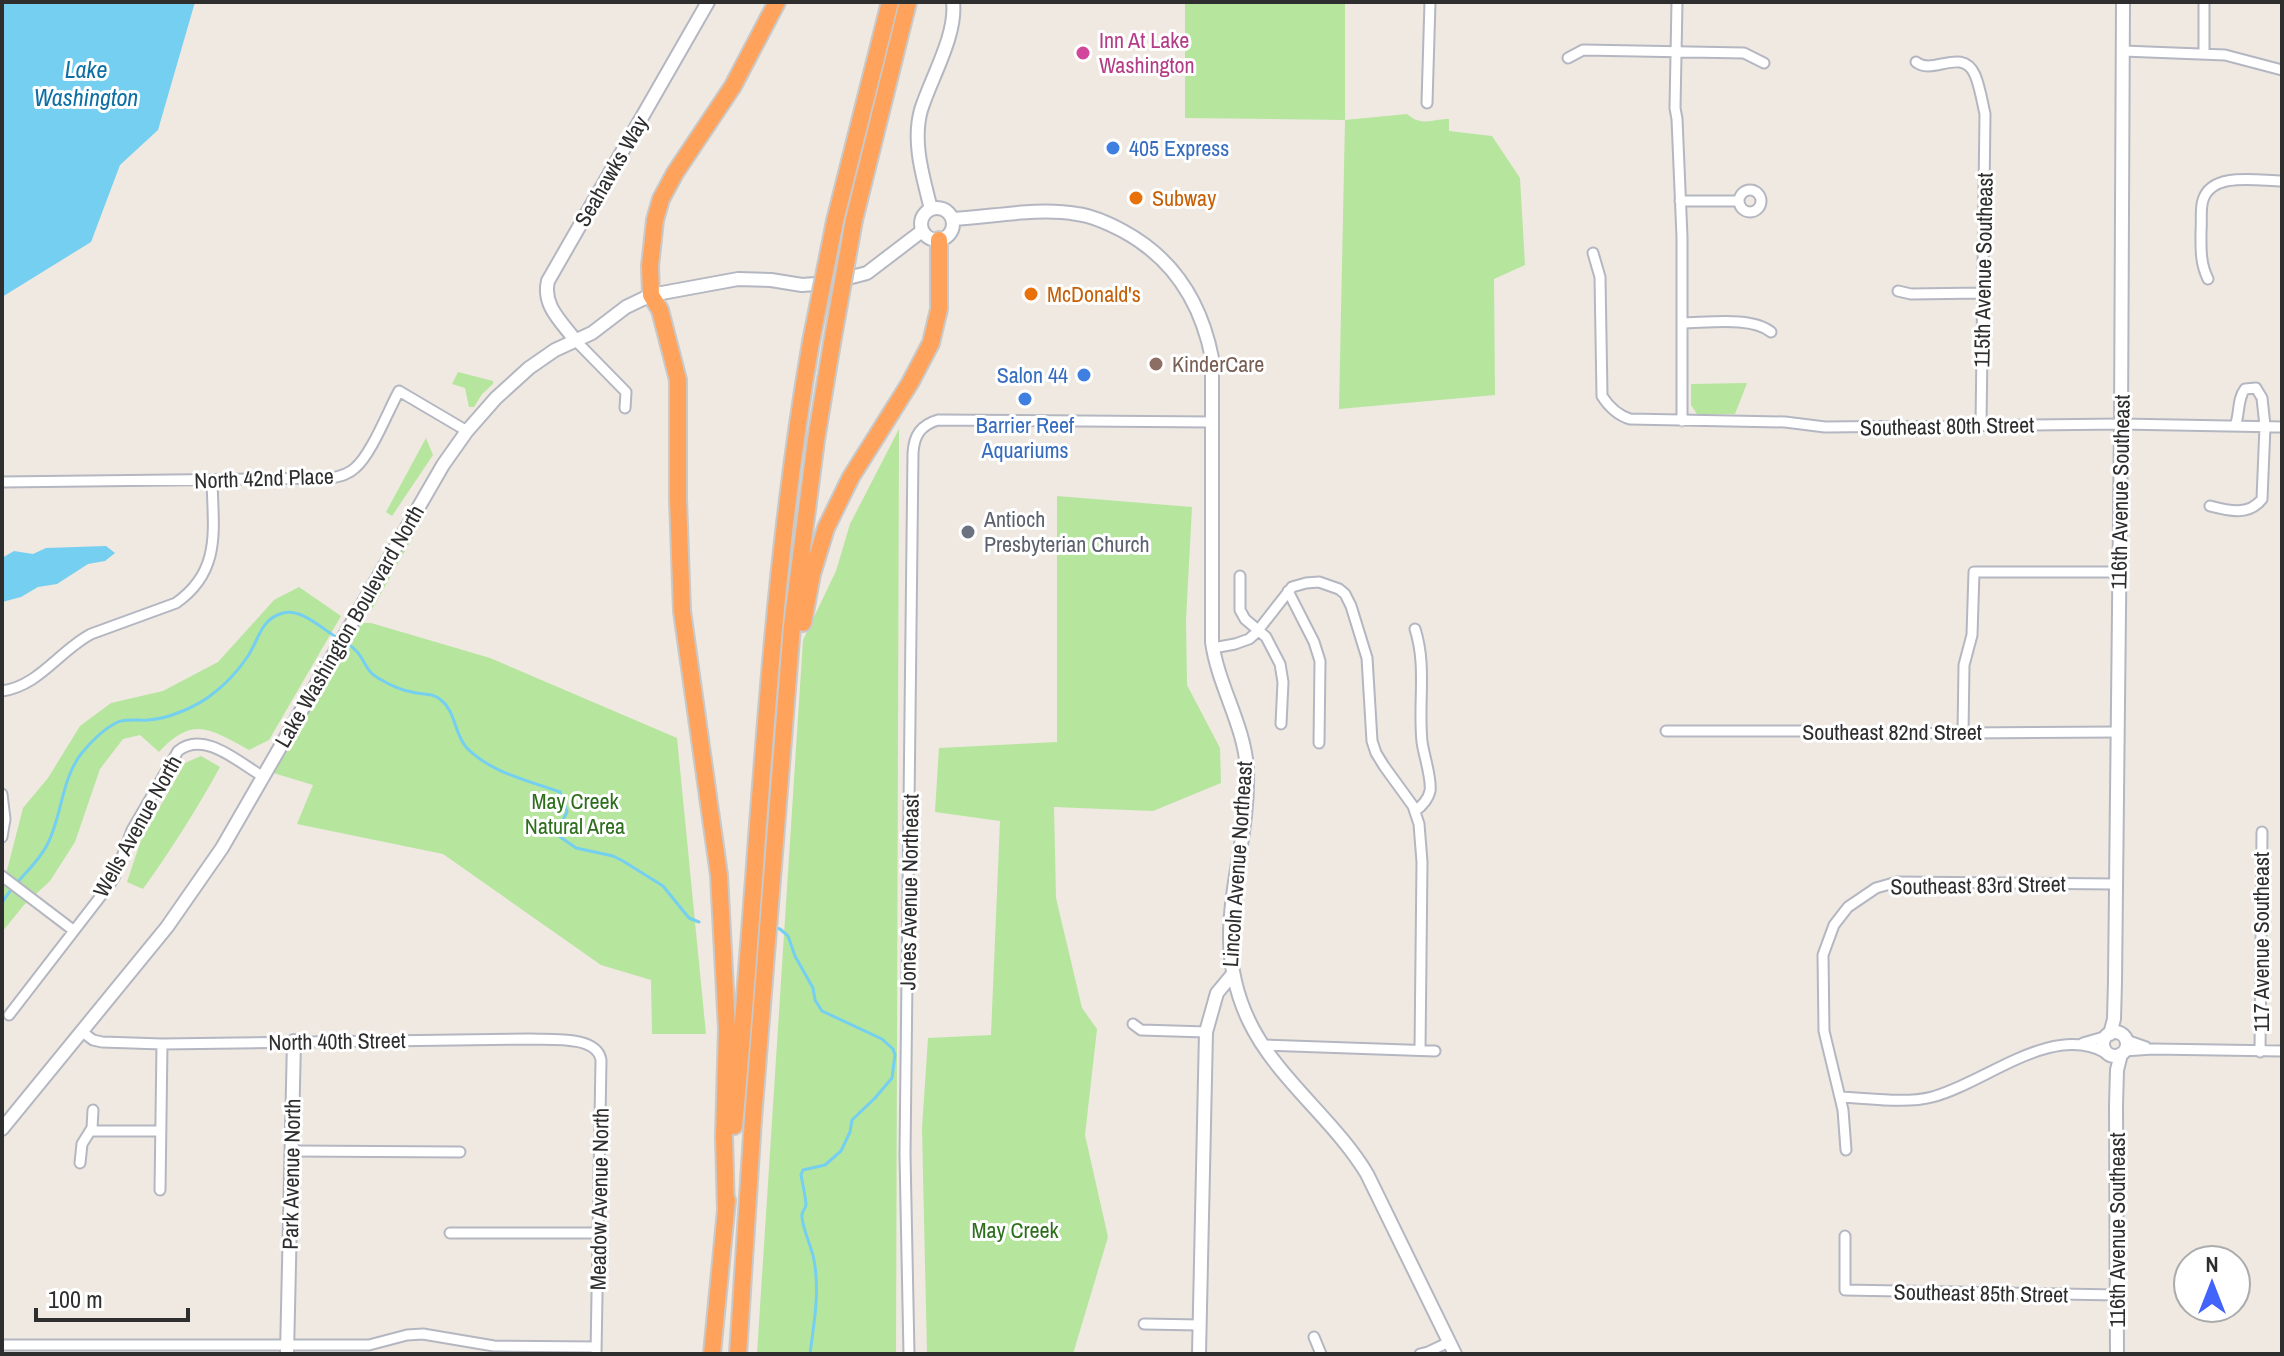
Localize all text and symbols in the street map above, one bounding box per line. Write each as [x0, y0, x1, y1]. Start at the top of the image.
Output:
place label: Inn At Lake Washington [1099, 25, 1195, 80]
marker: Inn At Lake Washington [1074, 44, 1092, 62]
water label: Lake Washington [34, 53, 138, 113]
street label: Seahawks Way [567, 110, 655, 232]
place label: 405 Express [1129, 133, 1229, 163]
marker: 405 Express [1104, 139, 1122, 157]
street label: 115th Avenue Southeast [1966, 172, 2000, 368]
place label: Subway [1152, 183, 1216, 213]
marker: Subway [1127, 189, 1145, 207]
place label: McDonald's [1047, 279, 1141, 309]
marker: McDonald's [1022, 285, 1040, 303]
place label: KinderCare [1172, 349, 1264, 379]
marker: KinderCare [1147, 355, 1165, 373]
place label: Salon 44 [997, 360, 1068, 390]
marker: Salon 44 [1075, 366, 1093, 384]
marker: Barrier Reef Aquariums [1016, 390, 1034, 408]
street label: 116th Avenue Southeast [2103, 394, 2137, 590]
street label: Southeast 80th Street [1859, 409, 2035, 443]
place label: Barrier Reef Aquariums [976, 410, 1075, 465]
street label: North 42nd Place [194, 461, 334, 495]
street label: Lake Washington Boulevard North [267, 499, 431, 753]
place label: Antioch Presbyterian Church [983, 504, 1149, 559]
marker: Antioch Presbyterian Church [959, 523, 977, 541]
street label: Southeast 82nd Street [1802, 717, 1982, 747]
street label: Wells Avenue North [86, 750, 188, 902]
street label: Lincoln Avenue Northeast [1215, 760, 1259, 968]
park label: May Creek Natural Area [525, 786, 625, 841]
street label: Jones Avenue Northeast [892, 794, 926, 990]
street label: 117 Avenue Southeast [2246, 852, 2276, 1032]
street label: Southeast 83rd Street [1890, 868, 2066, 902]
street label: North 40th Street [268, 1025, 406, 1057]
street label: Park Avenue North [275, 1098, 307, 1250]
street label: Meadow Avenue North [582, 1108, 616, 1290]
street label: 116th Avenue Southeast [2102, 1133, 2132, 1328]
park label: May Creek [971, 1215, 1060, 1245]
north arrow [2172, 1244, 2252, 1324]
text: N [2205, 1249, 2219, 1279]
scale bar [36, 1272, 188, 1322]
street label: Southeast 85th Street [1893, 1276, 2069, 1310]
text: 100 m [48, 1283, 103, 1315]

